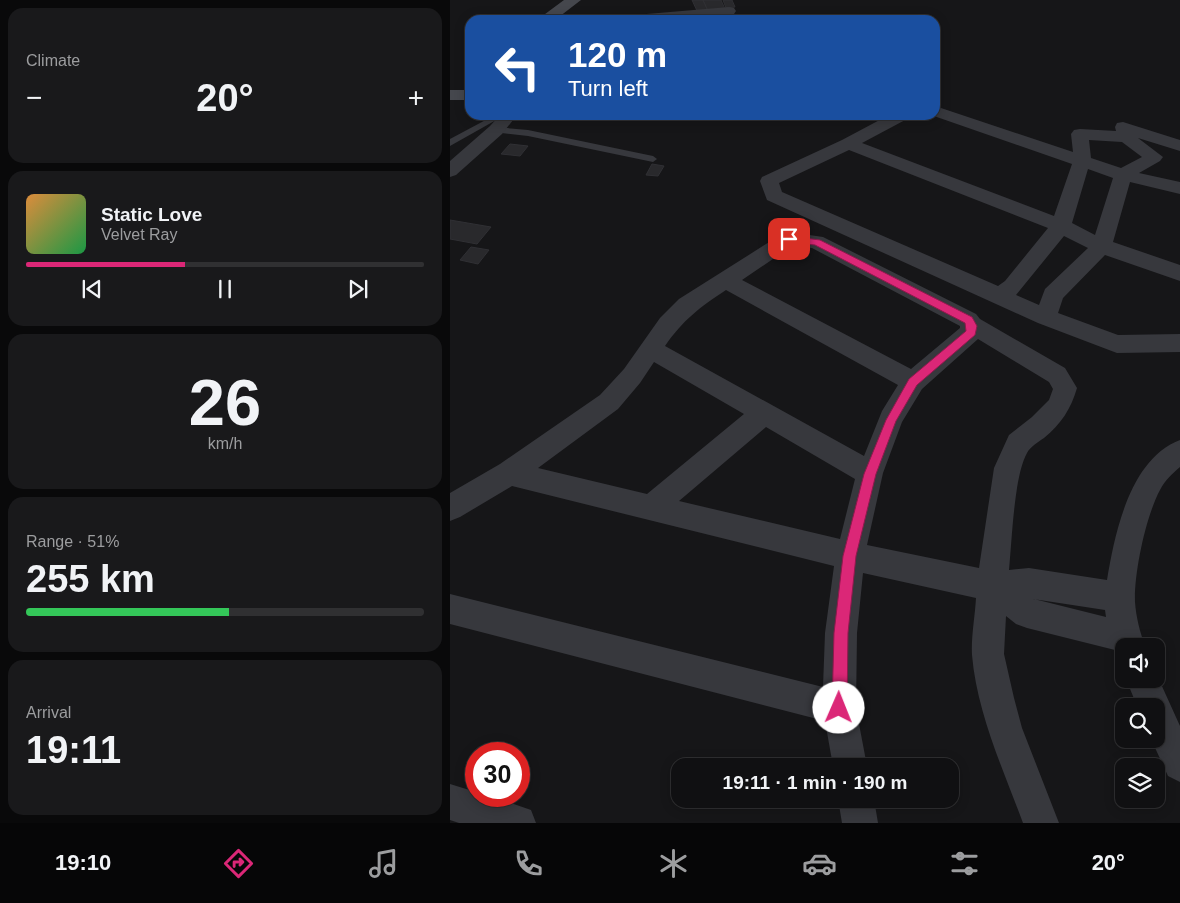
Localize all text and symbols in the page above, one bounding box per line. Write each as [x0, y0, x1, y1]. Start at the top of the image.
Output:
icon: left [485, 35, 550, 100]
text: 120 m [568, 35, 667, 74]
text: Climate [26, 52, 80, 69]
text: Turn left [568, 76, 648, 101]
text: 20° [196, 77, 254, 119]
text: − [26, 82, 42, 113]
text: + [408, 82, 424, 113]
text: Static Love [101, 204, 202, 225]
pin [768, 218, 810, 260]
icon: arrive [775, 225, 803, 253]
text: Velvet Ray [101, 226, 177, 243]
icon: previous [78, 275, 106, 303]
icon: pause [211, 275, 239, 303]
icon: next [344, 275, 372, 303]
text: 26 [189, 366, 261, 439]
text: km/h [208, 435, 242, 452]
text: Range · 51% [26, 533, 119, 550]
text: 255 km [26, 558, 155, 600]
map controls [1115, 638, 1165, 808]
button: sound [1115, 638, 1165, 688]
position arrow [812, 681, 864, 733]
button: search [1115, 698, 1165, 748]
text: Arrival [26, 704, 71, 721]
text: 19:11 [26, 729, 121, 771]
speed limit sign: 30 [465, 742, 530, 807]
button: layers [1115, 758, 1165, 808]
text: 19:11 · 1 min · 190 m [723, 772, 907, 793]
icon: directions [221, 846, 256, 881]
icon: music [366, 846, 401, 881]
icon: phone [511, 846, 546, 881]
icon: climate [656, 846, 691, 881]
icon: car [802, 846, 837, 881]
icon: filters [947, 846, 982, 881]
text: 19:10 [55, 850, 111, 875]
text: 20° [1092, 850, 1125, 875]

